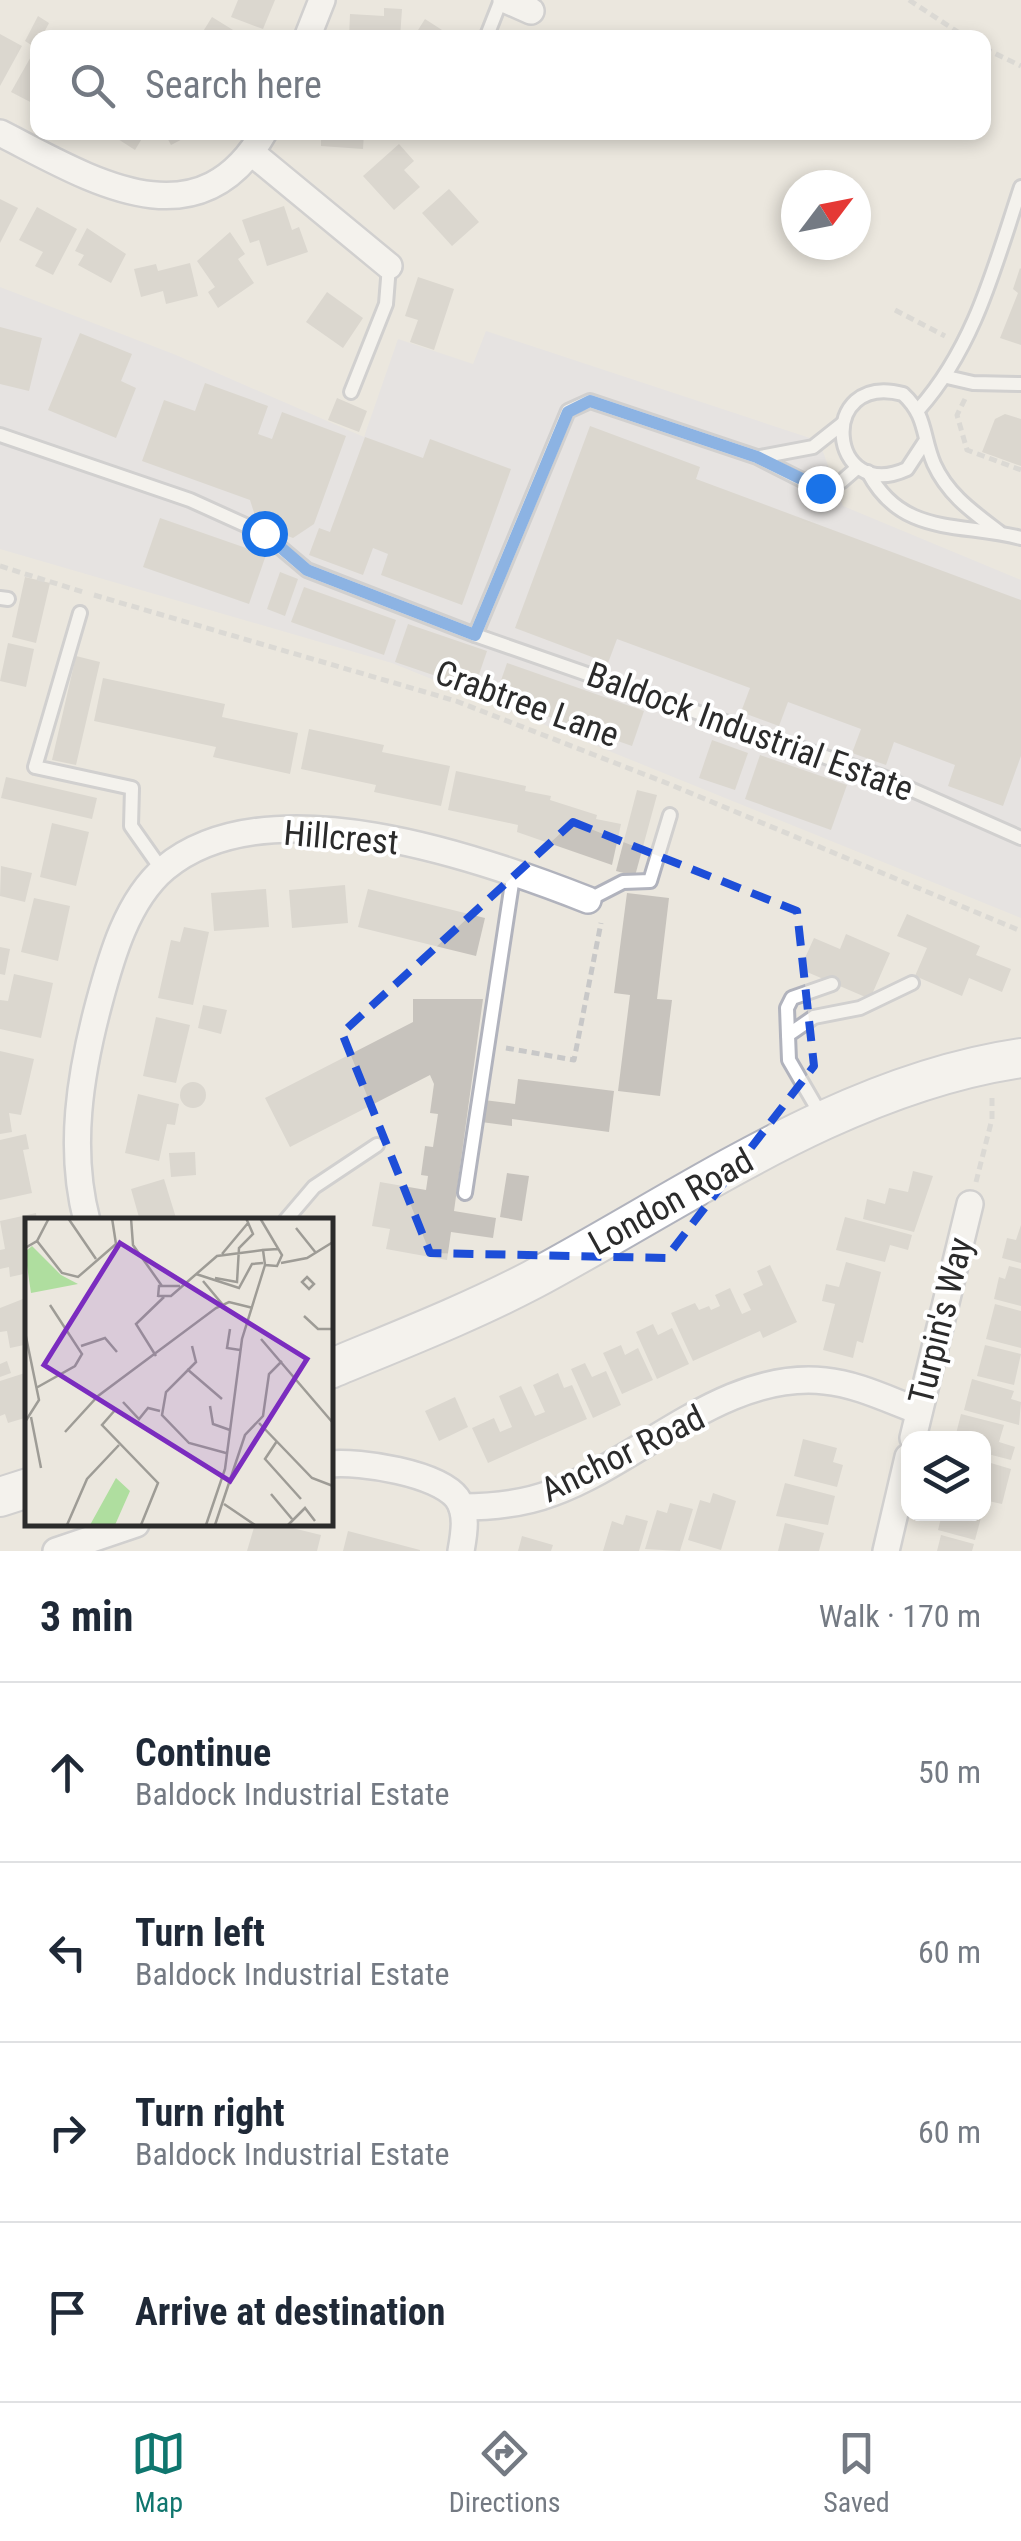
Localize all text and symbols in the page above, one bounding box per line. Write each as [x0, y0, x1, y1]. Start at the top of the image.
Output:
search box [30, 30, 991, 140]
icon: search [65, 58, 120, 113]
text: Search here [145, 63, 322, 107]
north arrow [781, 170, 871, 260]
route end [798, 466, 844, 512]
route start [242, 511, 288, 557]
street label: Crabtree Lane [430, 652, 624, 756]
street label: Baldock Industrial Estate [581, 654, 919, 810]
street label: Hillcrest [282, 813, 400, 863]
street label: London Road [582, 1140, 760, 1264]
inset map [25, 1218, 332, 1526]
street label: Turpin's Way [900, 1233, 982, 1409]
street label: Anchor Road [535, 1397, 711, 1511]
map controls [901, 1431, 991, 1521]
button: layers [901, 1431, 991, 1521]
text: 3 min [40, 1592, 133, 1641]
text: Walk · 170 m [819, 1597, 981, 1635]
text: Continue [135, 1731, 271, 1775]
icon: ahead [40, 1745, 95, 1800]
text: 50 m [918, 1753, 981, 1791]
text: Baldock Industrial Estate [135, 1775, 449, 1813]
text: Turn left [135, 1911, 265, 1955]
icon: left [40, 1925, 95, 1980]
text: 60 m [918, 1933, 981, 1971]
text: Baldock Industrial Estate [135, 1955, 449, 1993]
text: Turn right [135, 2091, 285, 2135]
icon: right [40, 2105, 95, 2160]
text: 60 m [918, 2113, 981, 2151]
text: Baldock Industrial Estate [135, 2135, 449, 2173]
icon: arrive [40, 2285, 95, 2340]
text: Arrive at destination [135, 2290, 445, 2334]
tab: Map [131, 2426, 186, 2519]
tab: Directions [449, 2426, 561, 2519]
tab: Saved [823, 2426, 890, 2519]

